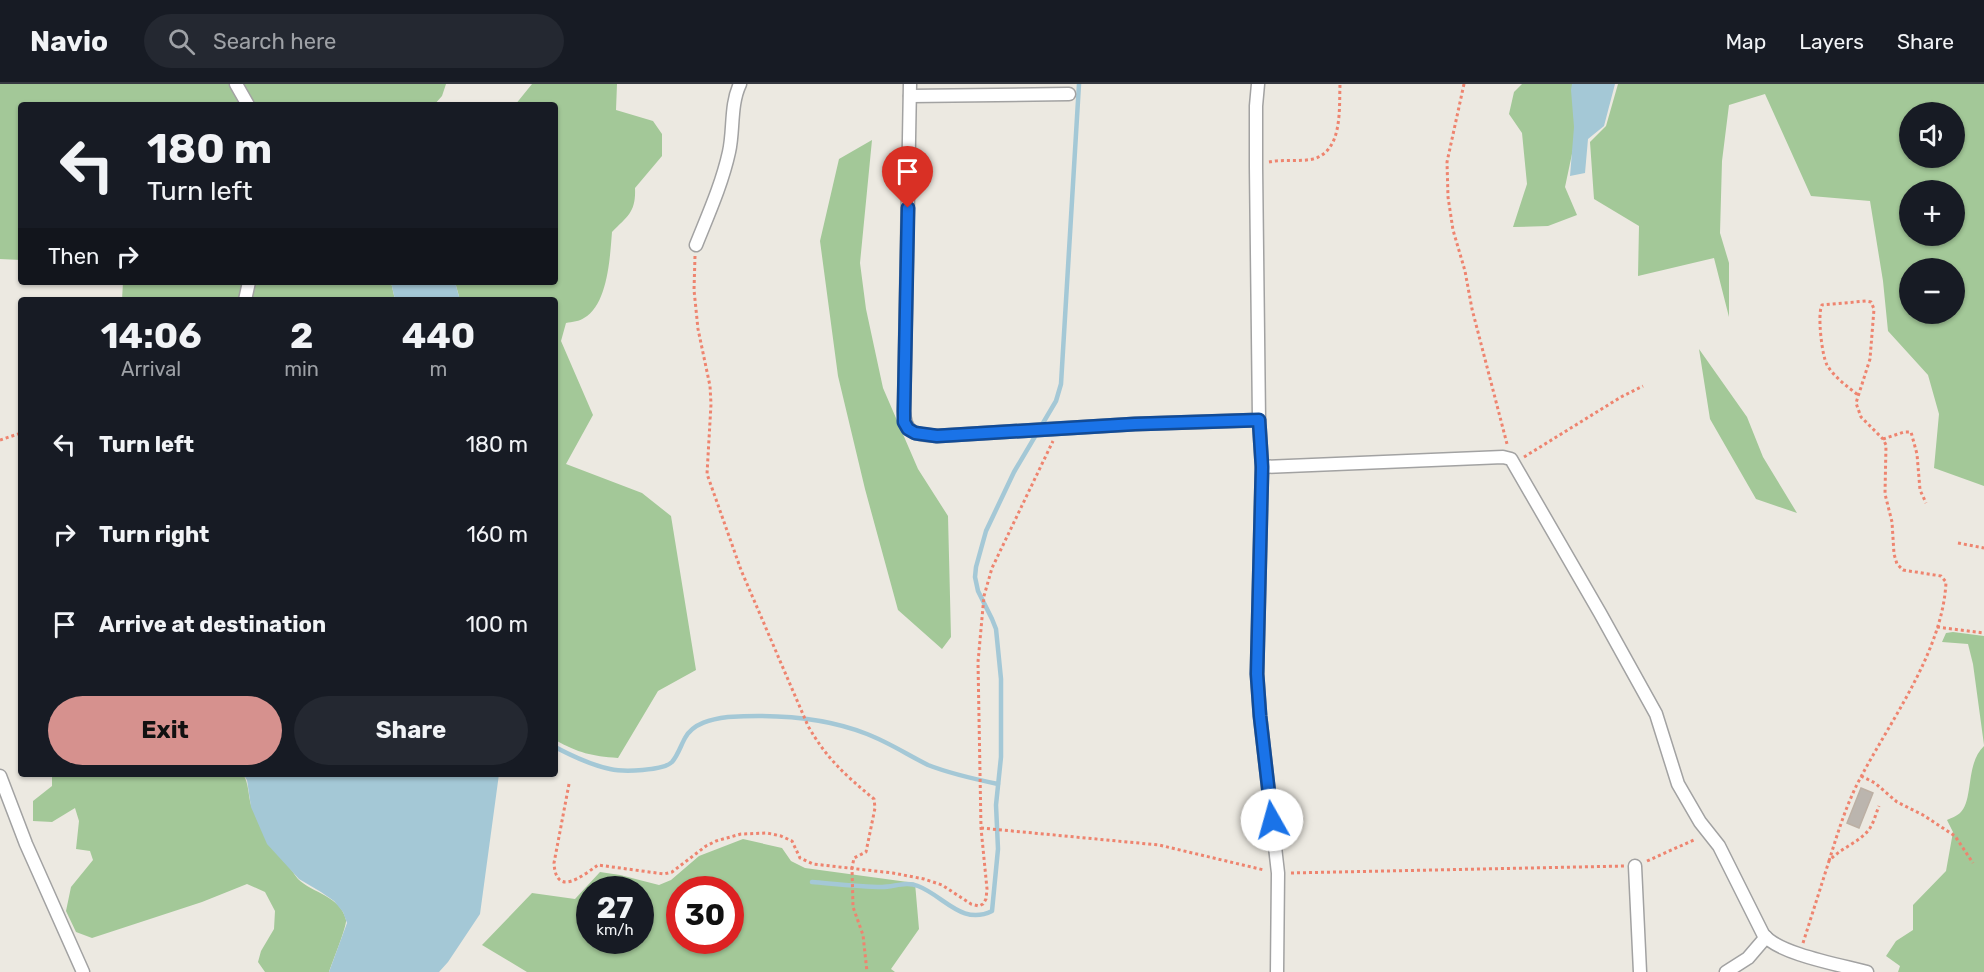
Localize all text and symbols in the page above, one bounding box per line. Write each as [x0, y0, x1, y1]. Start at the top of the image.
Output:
search box [144, 14, 564, 68]
text: Navio [30, 25, 108, 58]
icon: search [165, 25, 198, 58]
text: Search here [213, 28, 336, 55]
text: Map [1725, 29, 1766, 54]
text: Layers [1799, 29, 1864, 54]
text: Share [1897, 29, 1954, 54]
map controls [1899, 102, 1965, 324]
button: sound [1899, 102, 1965, 168]
text: 180 m [147, 124, 272, 174]
icon: left [48, 126, 126, 204]
pin [882, 146, 933, 208]
icon: arrive [891, 155, 924, 188]
text: Turn left [147, 175, 252, 207]
button: + [1899, 180, 1965, 246]
icon: right [111, 240, 144, 273]
text: Then [48, 243, 99, 270]
button: − [1899, 258, 1965, 324]
text: 14:06 [101, 314, 202, 357]
text: 2 [290, 314, 313, 357]
text: 440 [402, 314, 475, 357]
text: Arrival [121, 357, 181, 381]
text: min [284, 357, 319, 381]
text: m [430, 357, 447, 381]
icon: left [48, 428, 81, 461]
text: Turn left [99, 431, 194, 458]
text: 180 m [466, 431, 528, 458]
icon: right [48, 518, 81, 551]
text: Turn right [99, 521, 209, 548]
text: 160 m [466, 521, 528, 548]
icon: arrive [48, 608, 81, 641]
text: Arrive at destination [99, 611, 326, 638]
text: 100 m [466, 611, 528, 638]
button: Exit [48, 696, 282, 765]
button: Share [294, 696, 528, 765]
position arrow [1240, 788, 1304, 852]
speed limit sign: 30 [666, 876, 744, 954]
text: 27 [597, 890, 633, 926]
text: km/h [596, 921, 634, 939]

